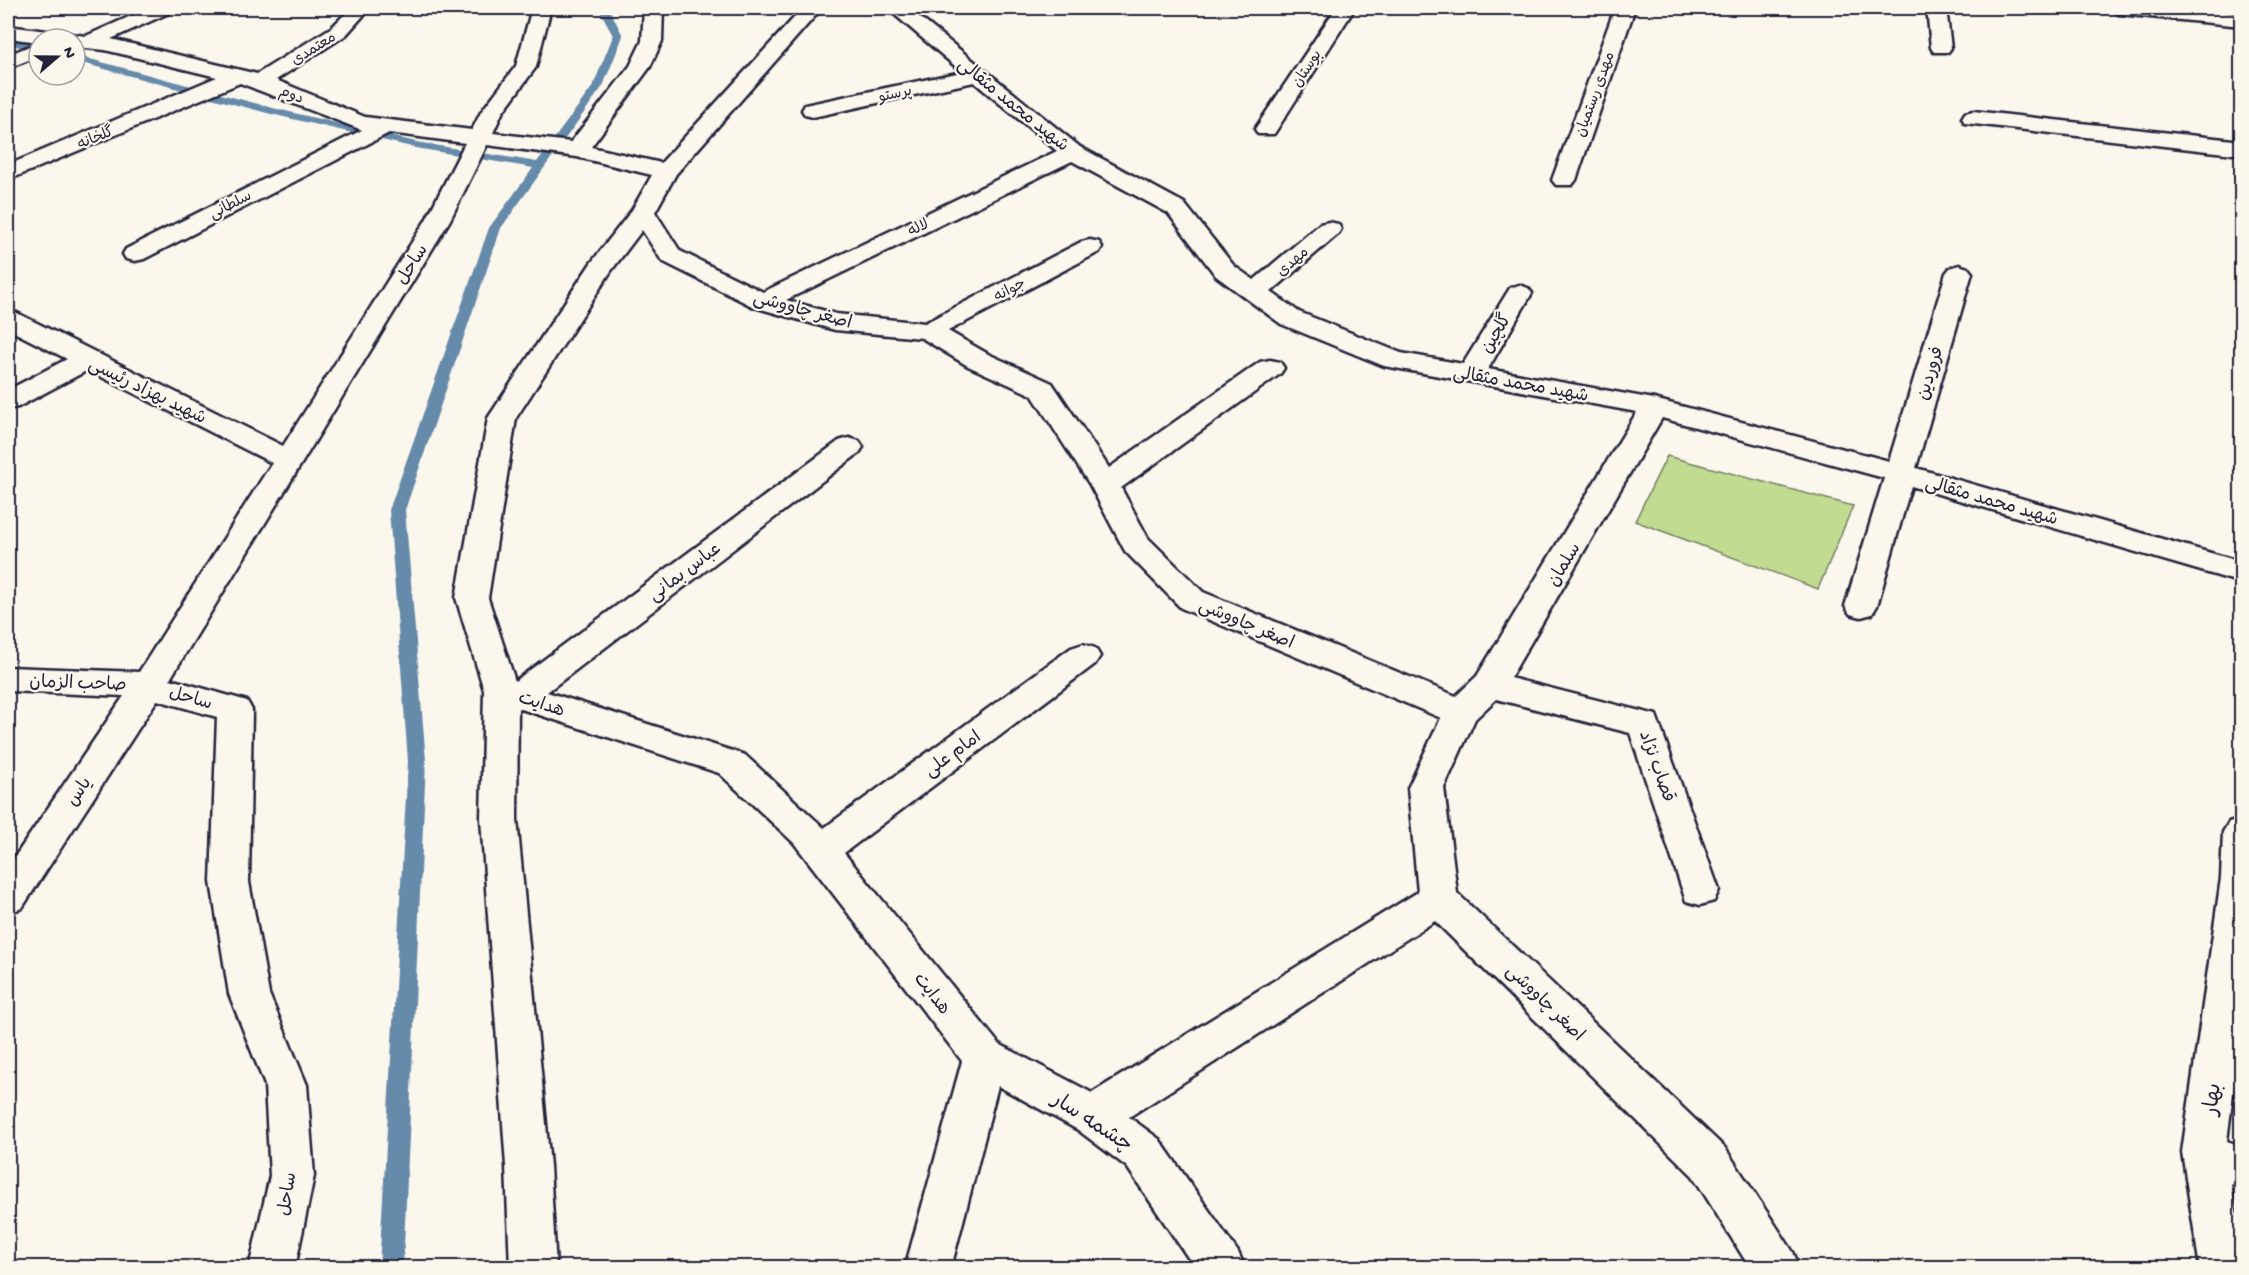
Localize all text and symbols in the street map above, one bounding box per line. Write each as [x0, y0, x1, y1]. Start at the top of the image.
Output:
north arrow [27, 27, 87, 87]
street label: معتمدی [288, 29, 340, 70]
text: N [57, 45, 79, 62]
street label: بوستان [1289, 47, 1326, 91]
street label: مهدی رستمیان [1572, 50, 1620, 140]
street label: شهید محمد مثقالی [953, 55, 1072, 157]
street label: دوم [276, 83, 306, 110]
street label: پرستو [876, 83, 914, 107]
street label: گلخانه [74, 122, 117, 154]
street label: سلطانی [207, 188, 255, 224]
street label: لاله [905, 216, 932, 242]
street label: ساحل [393, 241, 434, 289]
street label: مهدی [1274, 244, 1313, 281]
street label: جوانه [991, 275, 1029, 307]
street label: اصغر چاووشی [751, 288, 854, 335]
street label: گلچین [1475, 309, 1517, 358]
street label: فروردین [1913, 344, 1949, 403]
street label: شهید بهزاد رئیسی [85, 355, 209, 430]
street label: شهید محمد مثقالی [1451, 363, 1590, 408]
street label: شهید محمد مثقالی [1923, 473, 2060, 531]
street label: عباس بمانی [645, 539, 726, 607]
street label: سلمان [1544, 540, 1586, 591]
street label: اصغر چاووشی [1195, 596, 1297, 655]
street label: صاحب الزمان [29, 672, 127, 697]
street label: ساحل [166, 683, 214, 716]
street label: هدایت [515, 688, 567, 723]
street label: امام علی [921, 727, 987, 783]
street label: قصاب نژاد [1633, 728, 1678, 805]
street label: یاس [63, 774, 97, 811]
street label: اصغر چاووشی [1501, 961, 1588, 1046]
street label: هدایت [908, 969, 954, 1020]
street label: بهار [2200, 1082, 2229, 1119]
street label: چشمه سار [1044, 1087, 1136, 1159]
street label: ساحل [275, 1171, 302, 1218]

